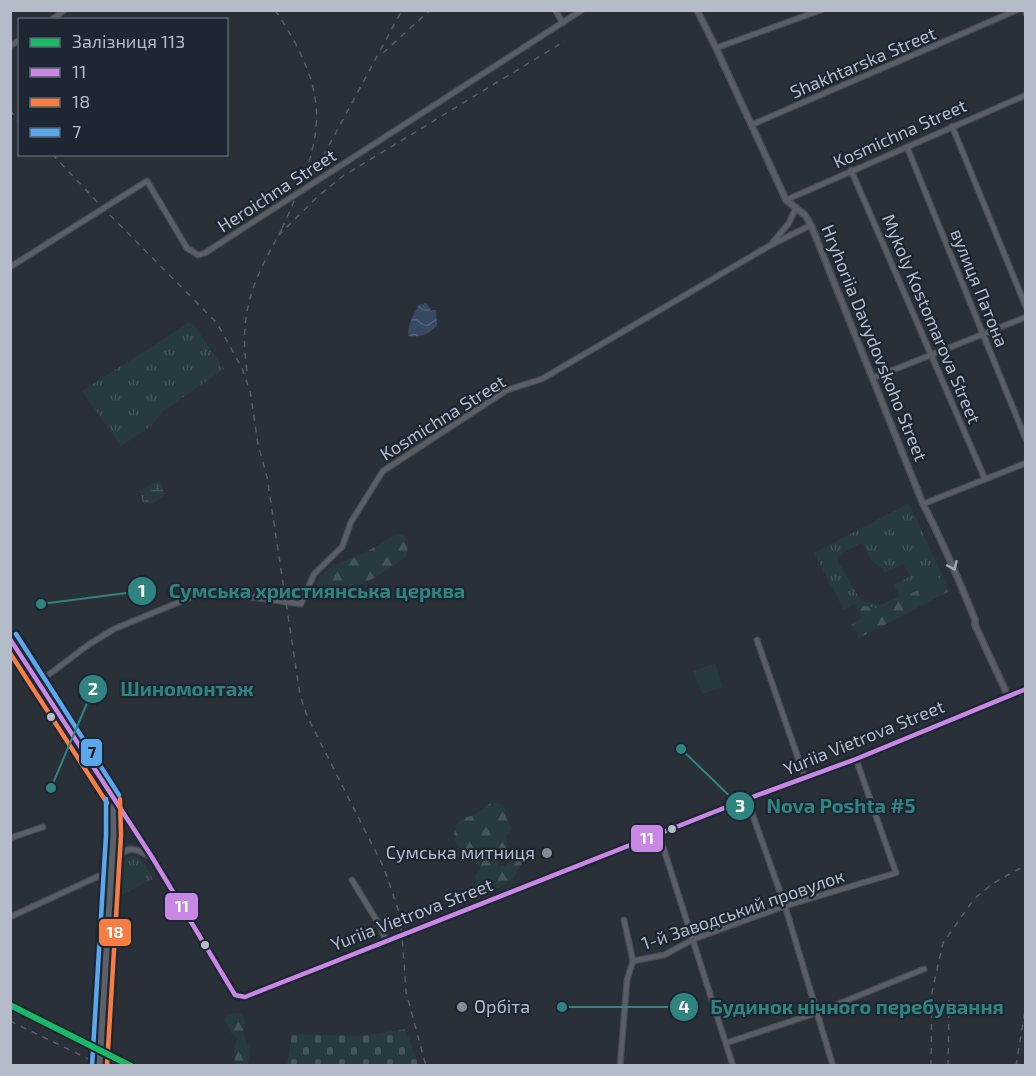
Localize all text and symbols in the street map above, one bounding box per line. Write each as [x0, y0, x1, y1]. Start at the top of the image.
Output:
legend [18, 18, 228, 156]
street label: Shakhtarska Street [786, 21, 939, 103]
text: Залізниця 113 [72, 30, 185, 52]
text: 11 [72, 60, 86, 82]
text: 18 [72, 90, 90, 112]
street label: Kosmichna Street [830, 94, 970, 172]
text: 7 [72, 120, 81, 142]
street label: Heroichna Street [213, 144, 340, 237]
street label: Mykoly Kostomarova Street [878, 211, 986, 427]
street label: Hryhoriia Davydovskoho Street [817, 221, 933, 464]
street label: вулиця Патона [946, 225, 1014, 350]
street label: Kosmichna Street [376, 370, 509, 465]
one-way arrow [946, 559, 958, 570]
callout: Сумська християнська церква [127, 572, 478, 610]
text: Сумська християнська церква [169, 578, 465, 602]
text: 1 [138, 579, 146, 601]
callout: Шиномонтаж [78, 670, 265, 708]
text: Шиномонтаж [120, 676, 254, 700]
text: 2 [88, 677, 98, 699]
street label: Yuriia Vietrova Street [780, 695, 947, 779]
unlabelled marker [45, 711, 57, 723]
line badge: 7 [80, 738, 103, 767]
text: 7 [88, 742, 97, 761]
callout: Nova Poshta #5 [725, 787, 928, 825]
text: Nova Poshta #5 [767, 793, 915, 817]
text: 3 [735, 794, 745, 816]
unlabelled marker [666, 823, 678, 835]
line badge: 11 [630, 824, 664, 853]
text: 11 [640, 828, 654, 847]
place label: Сумська митниця [386, 841, 535, 863]
marker: Сумська митниця [540, 846, 554, 860]
street label: 1-й Заводський провулок [638, 864, 847, 954]
street label: Yuriia Vietrova Street [328, 873, 496, 955]
line badge: 11 [164, 892, 199, 921]
text: 11 [175, 896, 189, 915]
line badge: 18 [98, 918, 132, 947]
text: 18 [107, 922, 123, 941]
unlabelled marker [199, 939, 211, 951]
callout: Будинок нічного перебування [669, 988, 1016, 1026]
text: Будинок нічного перебування [710, 994, 1004, 1018]
place label: Орбіта [474, 995, 530, 1017]
text: 4 [678, 995, 690, 1017]
marker: Орбіта [455, 1000, 469, 1014]

